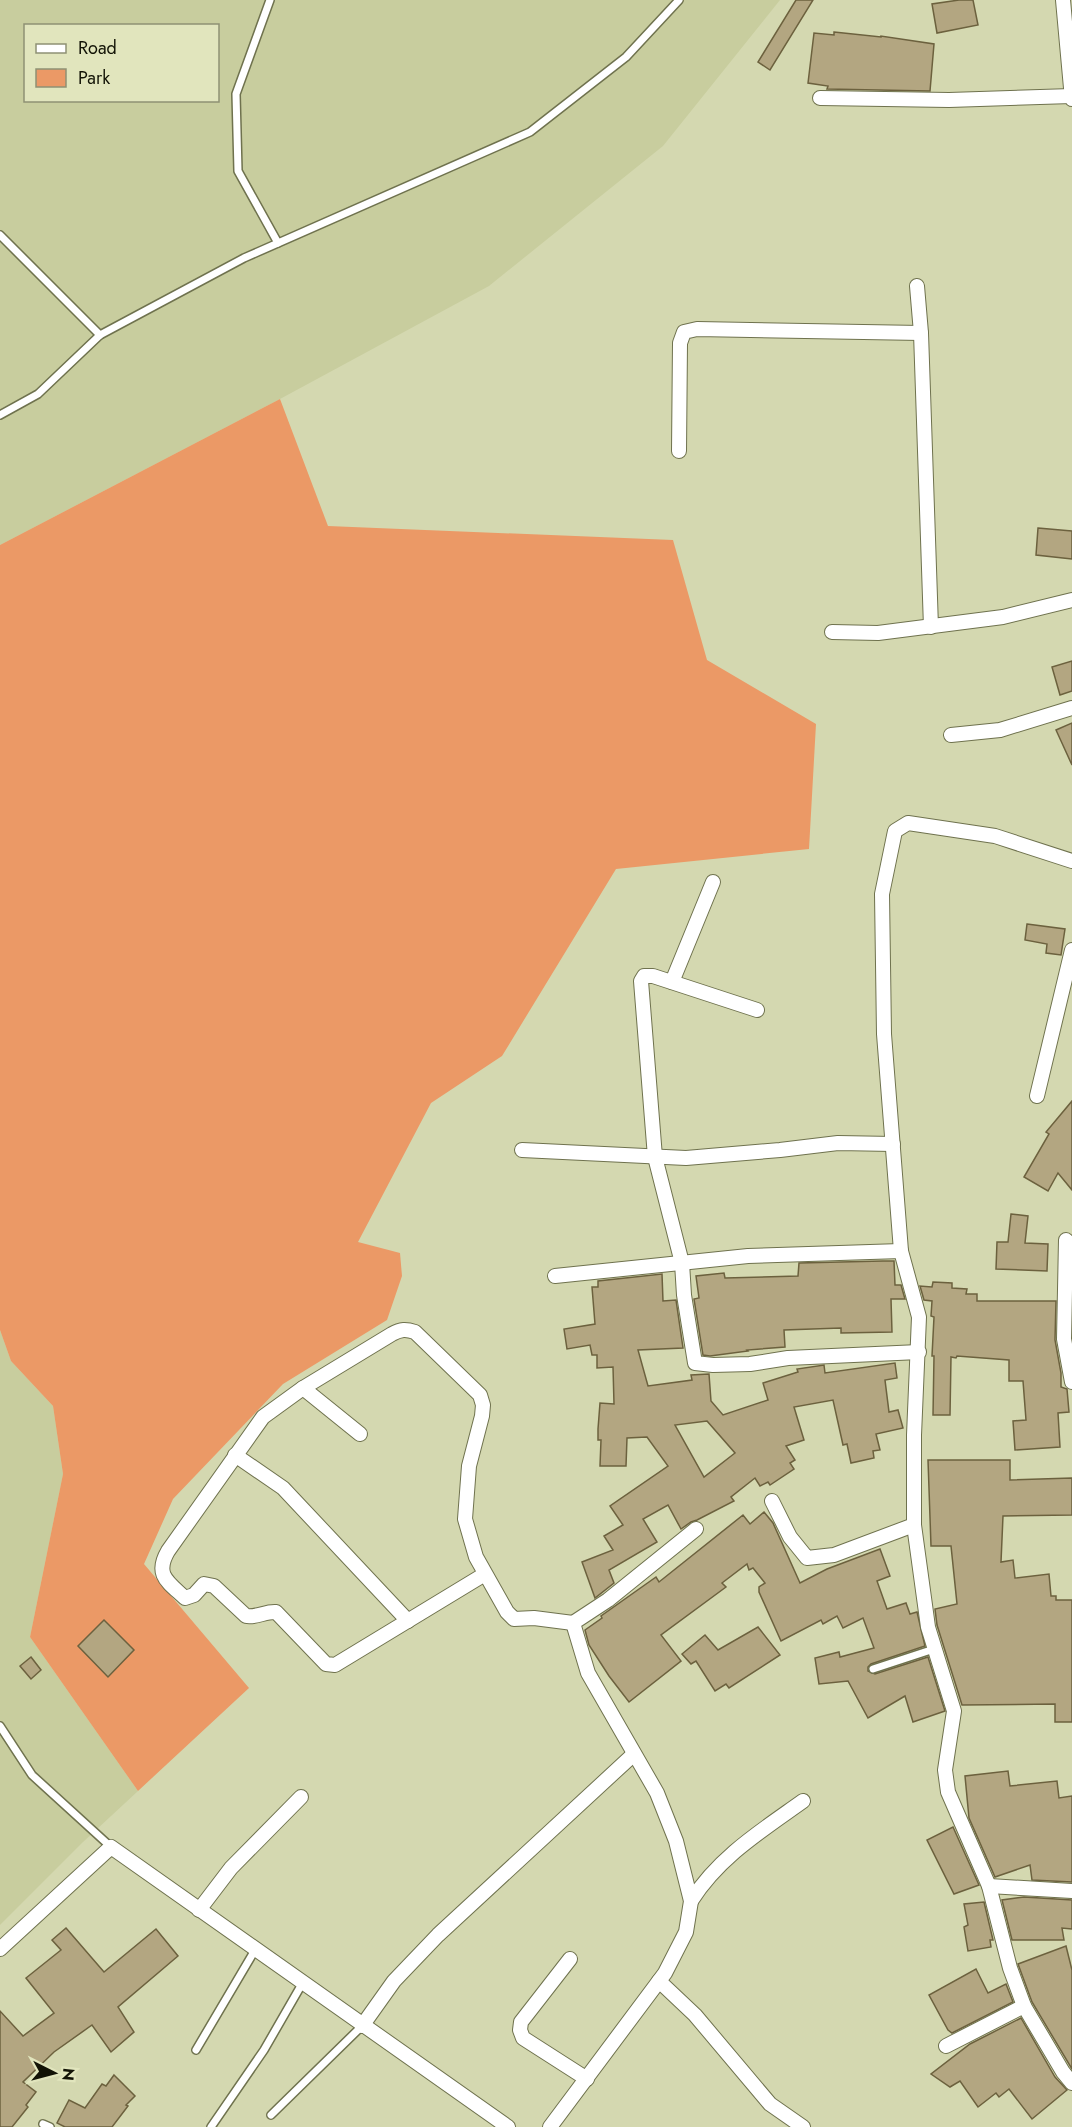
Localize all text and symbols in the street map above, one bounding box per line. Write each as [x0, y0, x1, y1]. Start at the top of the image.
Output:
legend [24, 24, 219, 102]
text: Road [78, 35, 117, 61]
text: Park [78, 65, 110, 91]
north arrow [24, 2043, 84, 2103]
text: N [56, 2067, 81, 2082]

